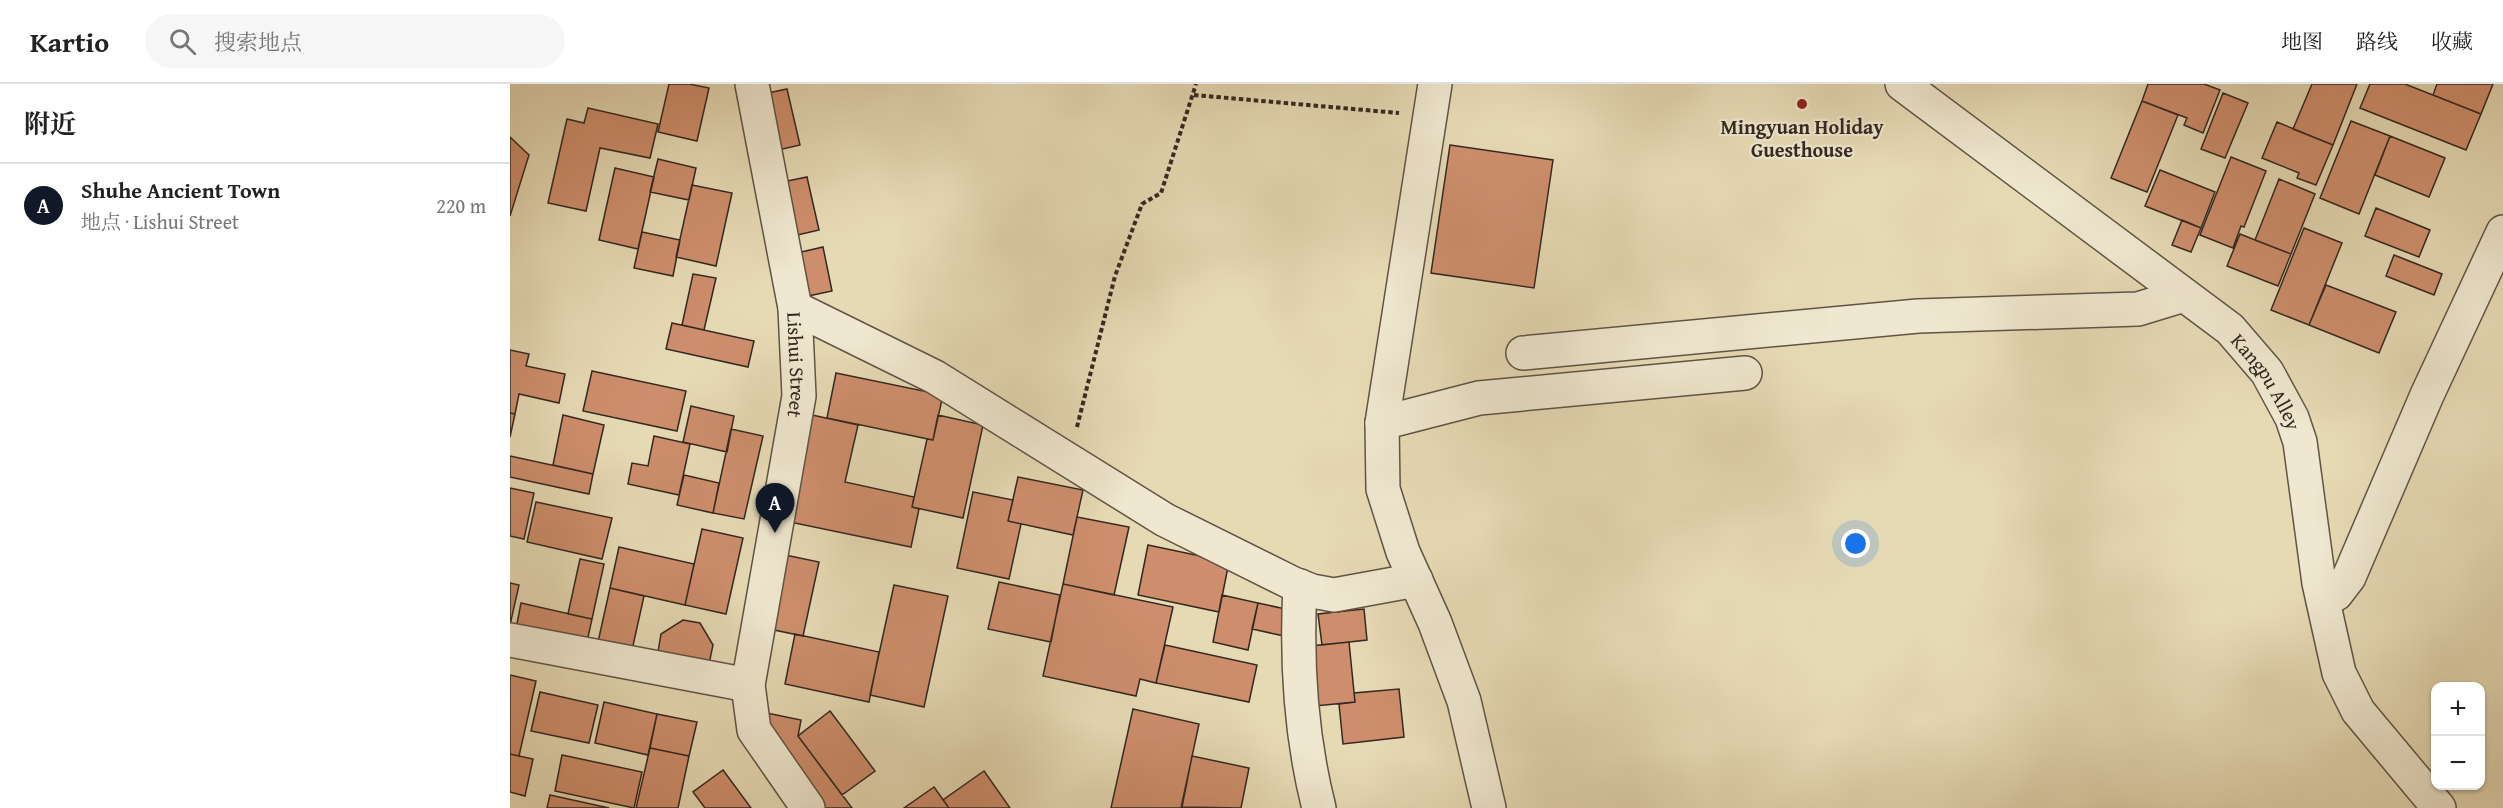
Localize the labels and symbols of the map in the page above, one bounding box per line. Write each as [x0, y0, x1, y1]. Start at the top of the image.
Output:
marker: Mingyuan Holiday Guesthouse [1795, 97, 1809, 111]
place label: Mingyuan Holiday Guesthouse [1721, 112, 1884, 164]
street label: Lishui Street [781, 311, 814, 420]
street label: Kangpu Alley [2225, 326, 2309, 433]
pin: A [756, 484, 794, 533]
your location [1841, 529, 1870, 558]

